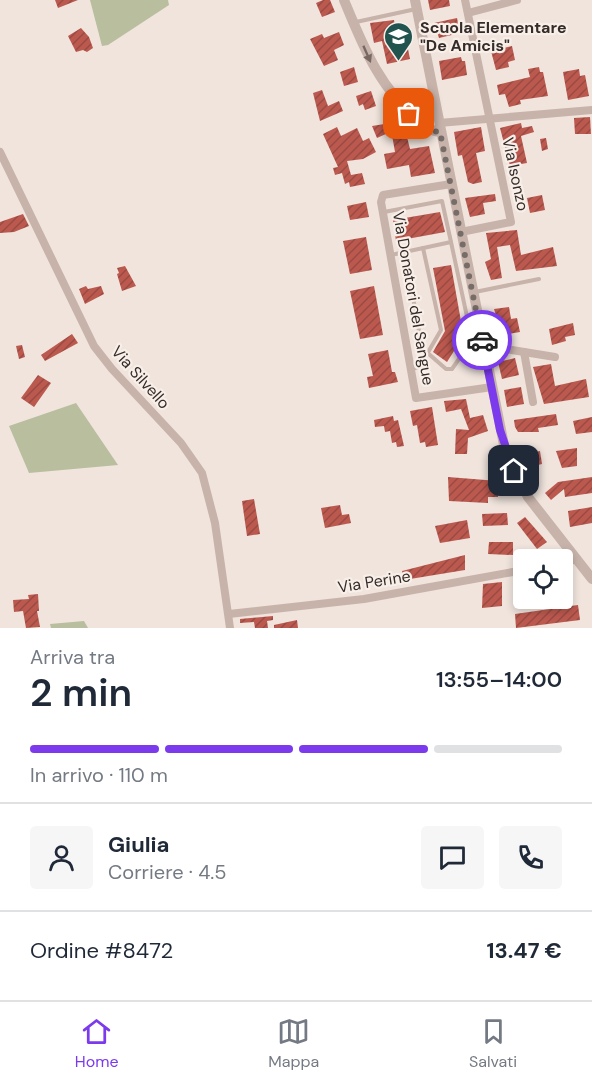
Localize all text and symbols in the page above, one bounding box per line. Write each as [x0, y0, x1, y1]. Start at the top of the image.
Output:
place label: Scuola Elementare "De Amicis" [420, 17, 567, 56]
school or university icon: Scuola Elementare "De Amicis" [383, 20, 415, 62]
one-way arrow [362, 45, 371, 62]
pin [383, 88, 434, 139]
icon: bag [392, 97, 425, 130]
street label: Via Isonzo [497, 135, 534, 213]
street label: Via Donatori del Sangue [388, 209, 439, 387]
courier [452, 310, 512, 370]
icon: car [466, 324, 499, 357]
street label: Via Silvello [107, 341, 175, 413]
pin [488, 445, 539, 496]
icon: home [497, 454, 530, 487]
map controls [513, 549, 573, 609]
button: locate [513, 549, 573, 609]
street label: Via Perine [336, 565, 412, 598]
text: Arriva tra [30, 644, 115, 670]
text: 13:55–14:00 [436, 665, 562, 694]
text: 2 min [30, 667, 132, 718]
text: In arrivo · 110 m [30, 762, 168, 788]
button: person [30, 826, 93, 889]
button: chat [421, 826, 484, 889]
button: phone [499, 826, 562, 889]
text: Giulia [108, 830, 170, 859]
text: Corriere · 4.5 [108, 859, 226, 885]
text: Ordine #8472 [30, 936, 173, 965]
text: 13.47 € [487, 936, 562, 965]
tab: Home [75, 1015, 119, 1072]
tab: Mappa [268, 1015, 319, 1072]
tab: Salvati [469, 1015, 517, 1072]

